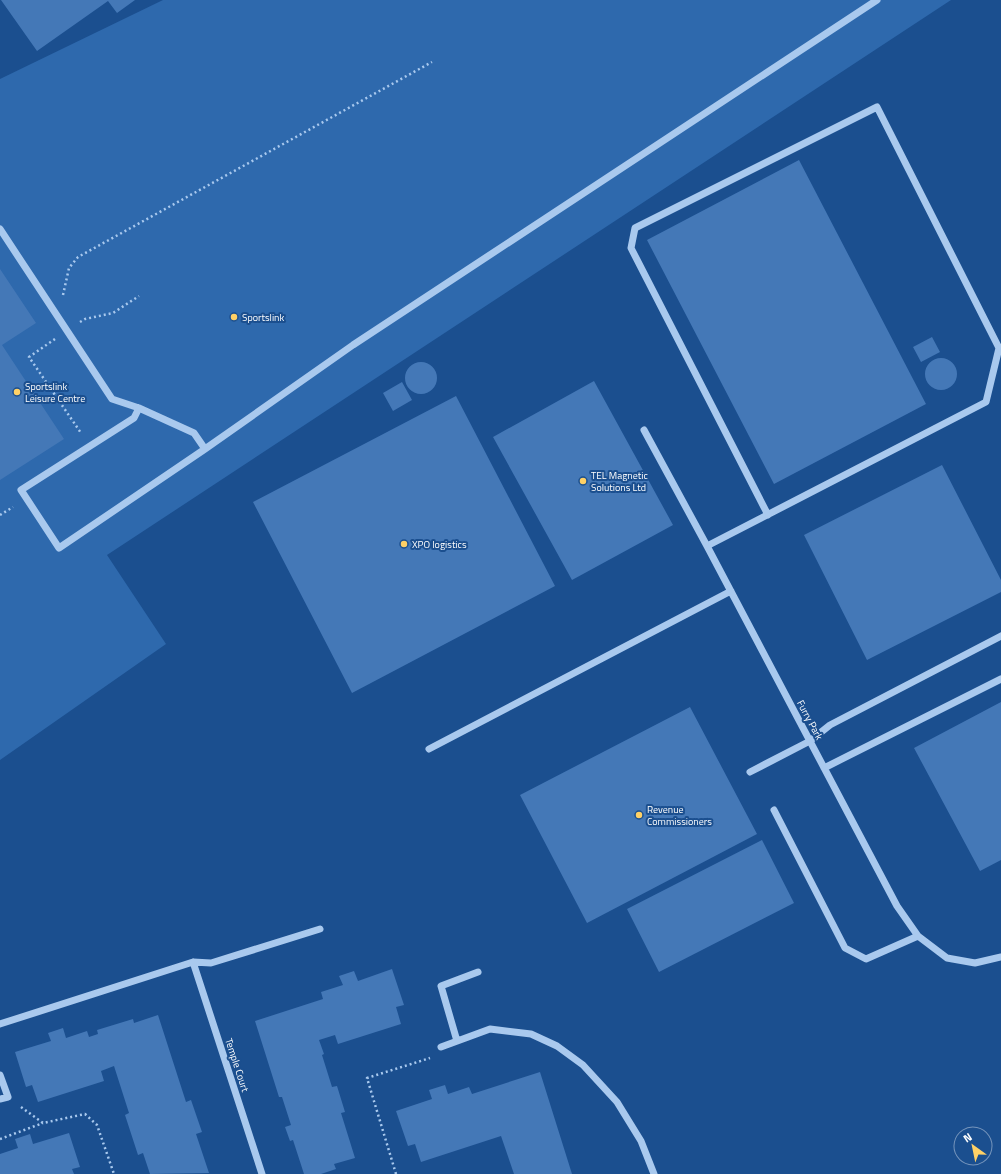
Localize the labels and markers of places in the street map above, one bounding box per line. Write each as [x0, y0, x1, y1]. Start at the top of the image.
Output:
place label: Sportslink [242, 310, 284, 325]
marker: Sportslink [229, 312, 239, 322]
place label: Sportslink Leisure Centre [25, 379, 85, 406]
marker: Sportslink Leisure Centre [12, 387, 22, 397]
place label: TEL Magnetic Solutions Ltd [591, 468, 648, 495]
marker: TEL Magnetic Solutions Ltd [578, 476, 588, 486]
place label: XPO logistics [412, 537, 467, 552]
marker: XPO logistics [399, 539, 409, 549]
place label: Revenue Commissioners [647, 802, 712, 829]
marker: Revenue Commissioners [634, 810, 644, 820]

